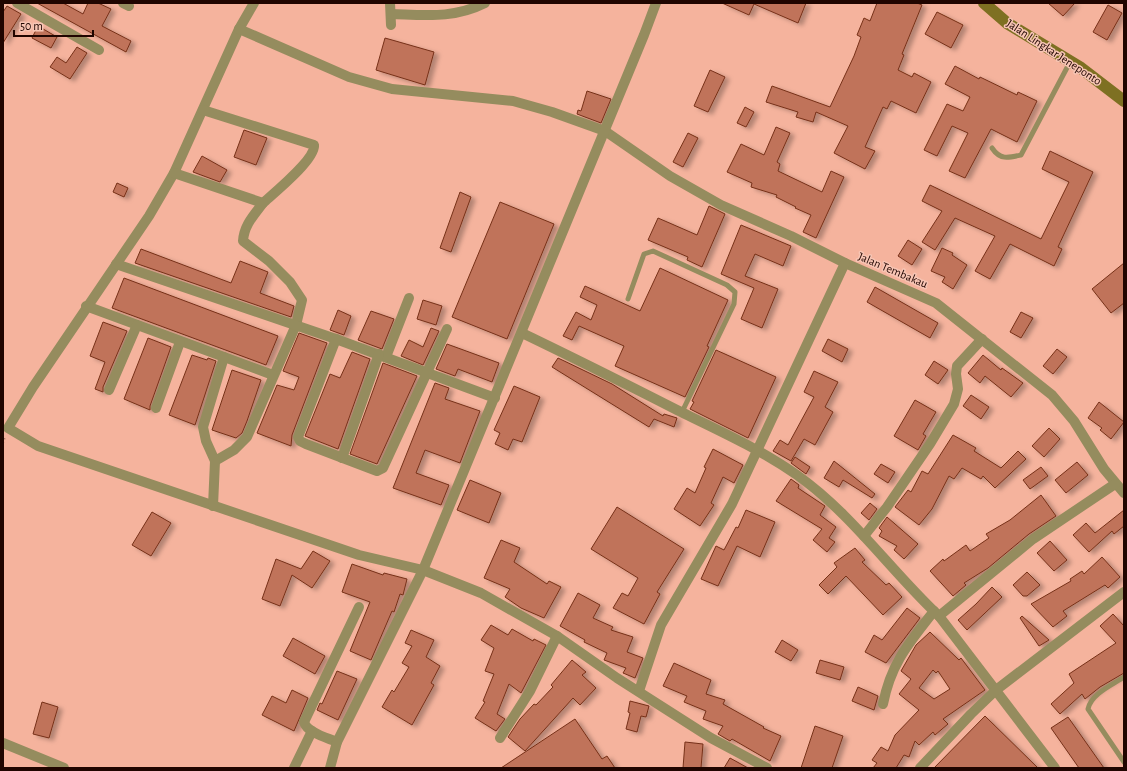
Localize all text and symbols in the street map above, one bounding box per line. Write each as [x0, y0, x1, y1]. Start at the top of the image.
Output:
scale bar [14, 12, 93, 38]
street label: Jalan Lingkar Jeneponto [1004, 17, 1104, 87]
text: 50 m [20, 20, 43, 32]
street label: Jalan Tembakau [856, 250, 930, 290]

